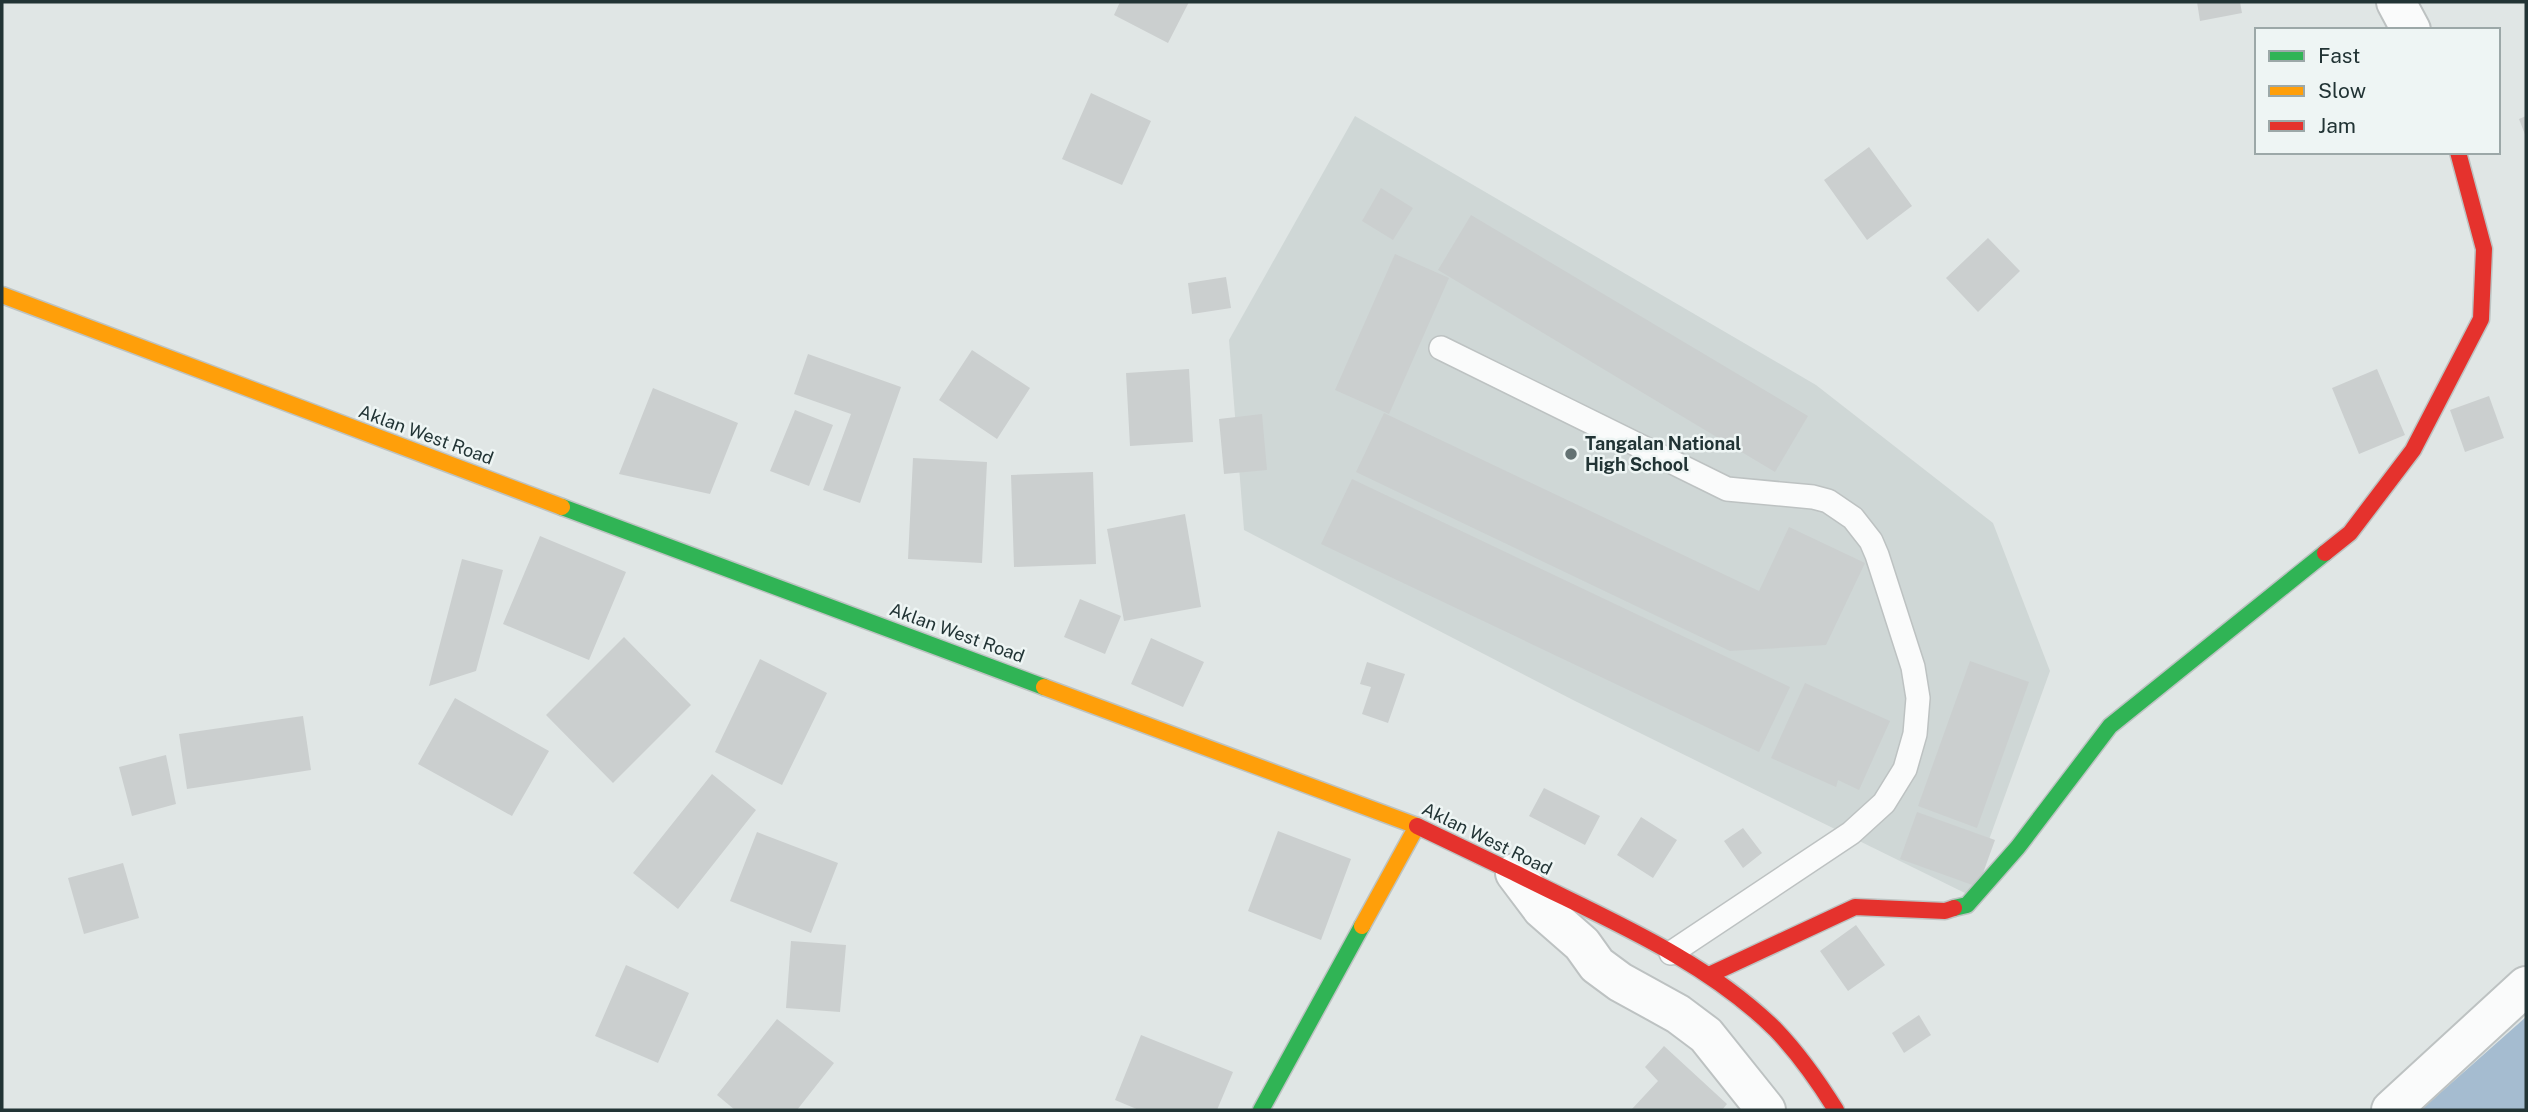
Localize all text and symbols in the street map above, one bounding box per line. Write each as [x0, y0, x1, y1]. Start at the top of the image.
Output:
legend [2255, 28, 2500, 154]
text: Fast [2318, 43, 2360, 68]
text: Slow [2318, 78, 2366, 103]
text: Jam [2318, 113, 2356, 138]
street label: Aklan West Road [356, 400, 496, 469]
place label: Tangalan National High School [1585, 433, 1741, 475]
marker: Tangalan National High School [1563, 446, 1579, 462]
street label: Aklan West Road [887, 598, 1027, 667]
street label: Aklan West Road [1419, 798, 1556, 879]

